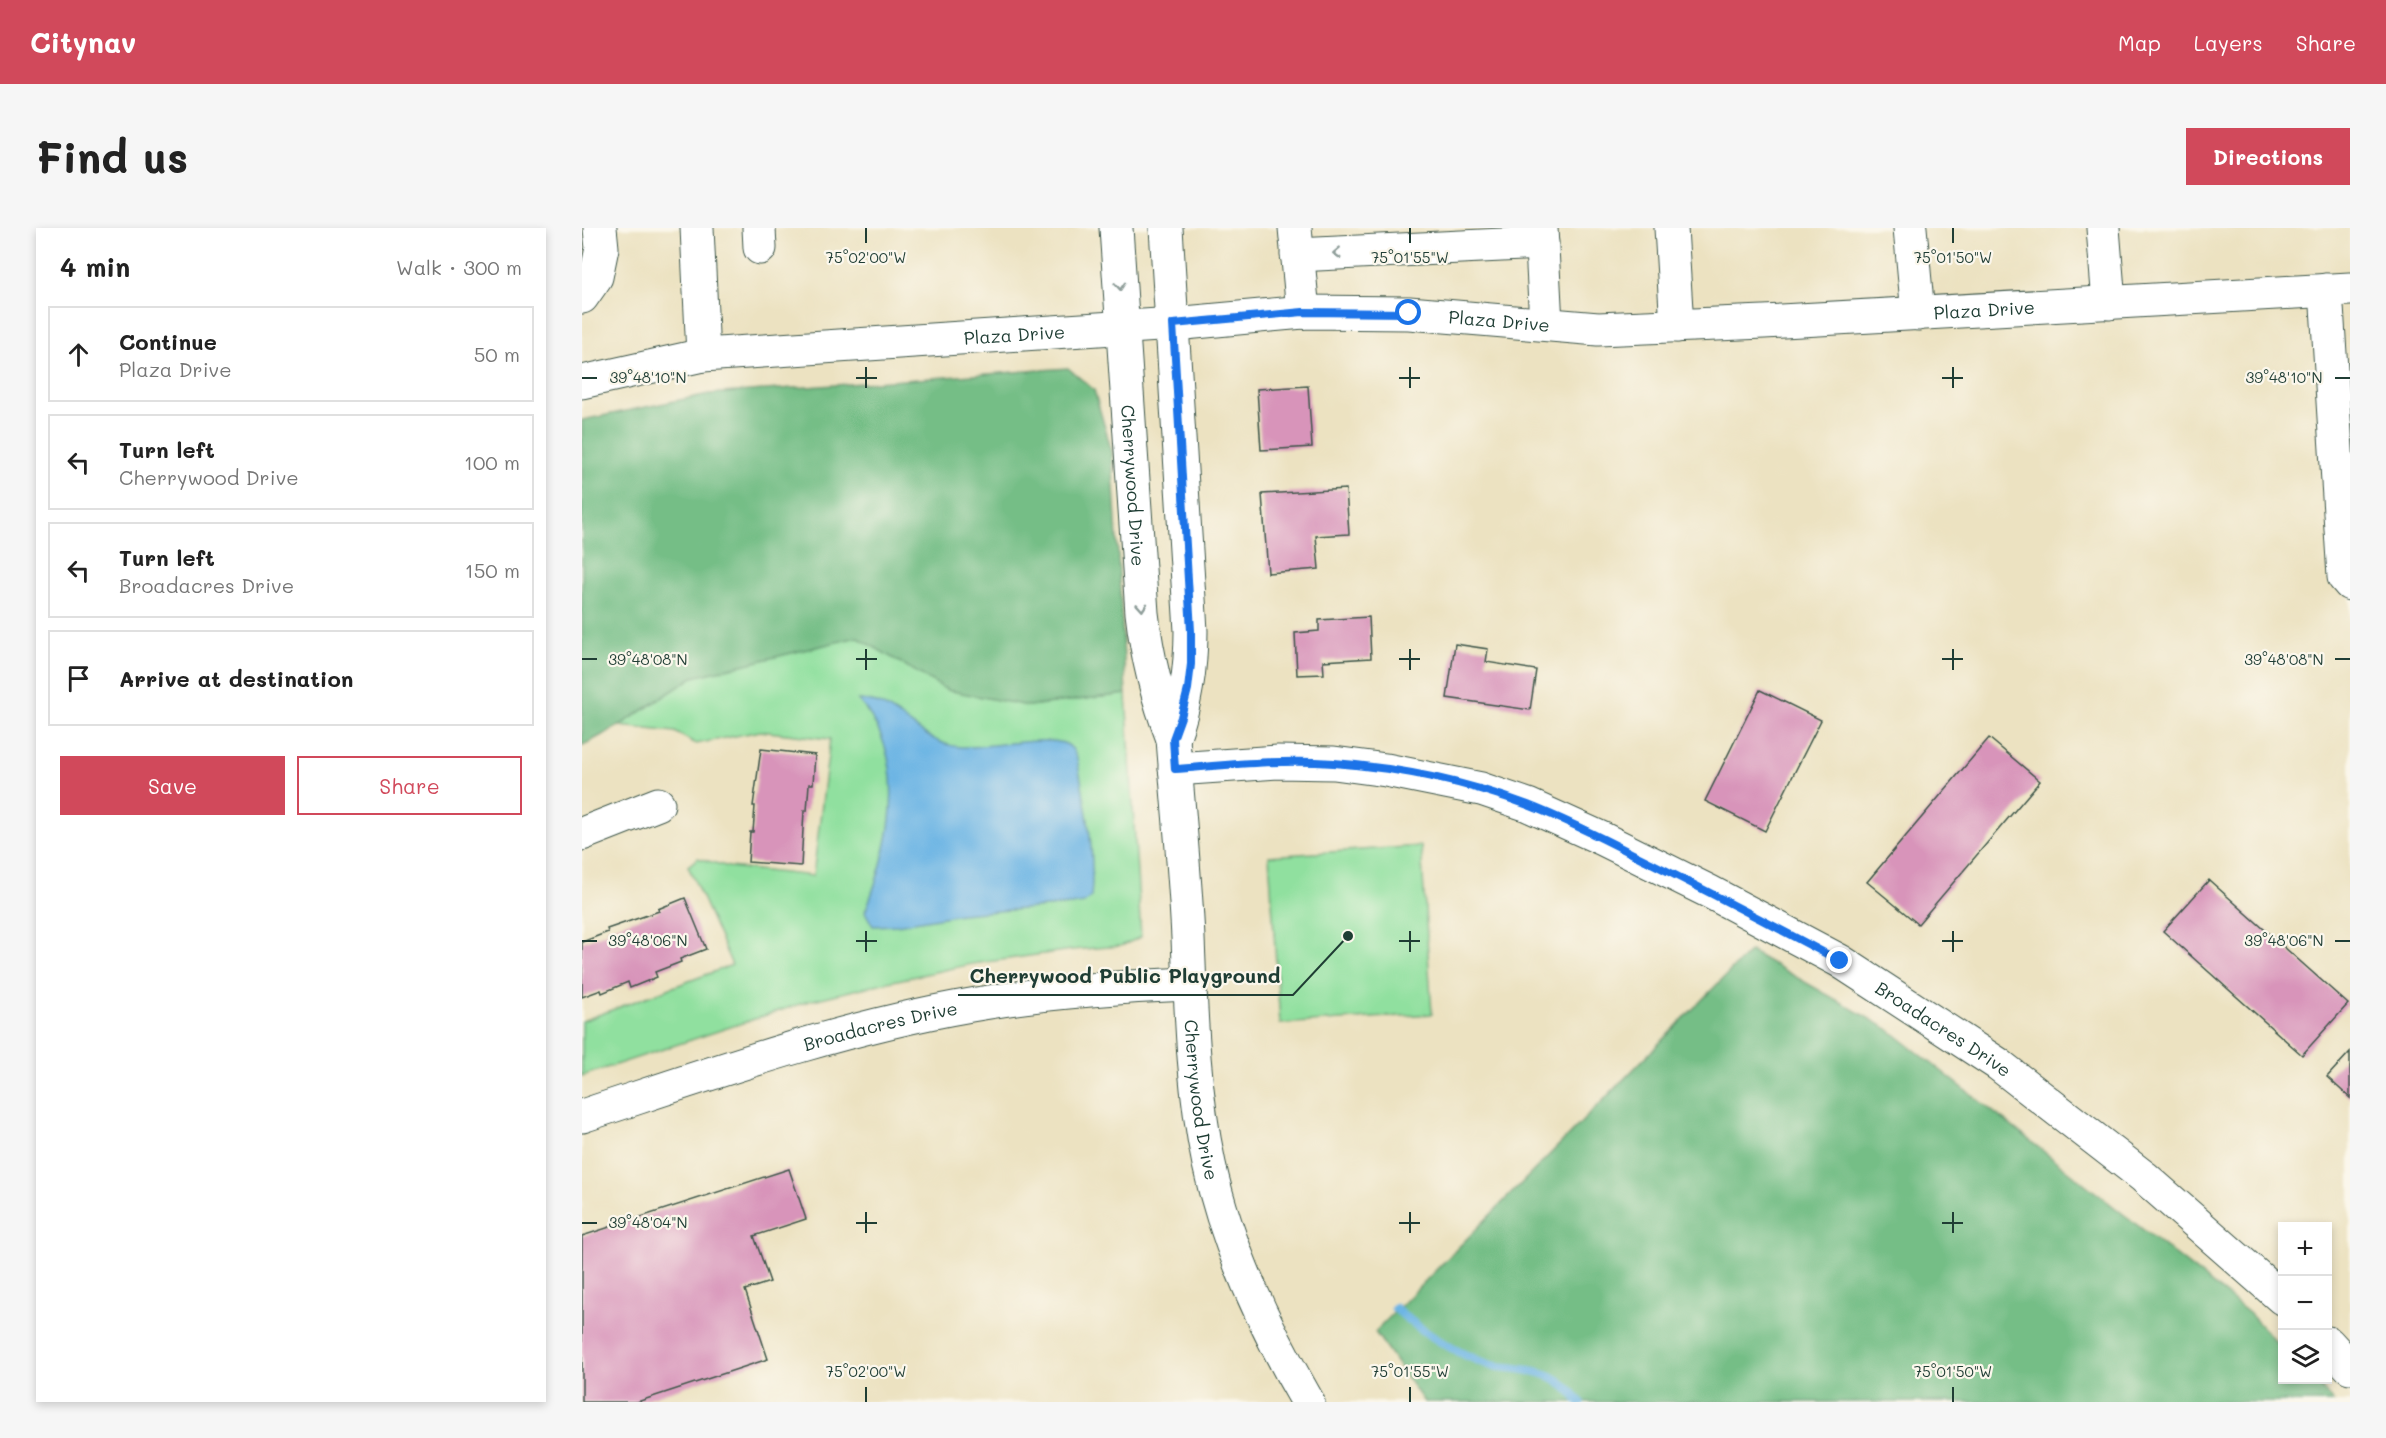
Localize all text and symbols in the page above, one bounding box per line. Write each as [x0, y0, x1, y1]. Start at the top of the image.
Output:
text: Citynav [30, 24, 136, 60]
text: Map [2118, 29, 2161, 56]
text: Layers [2194, 29, 2263, 56]
text: Share [2296, 29, 2356, 56]
button: Directions [2186, 128, 2350, 185]
text: Find us [36, 129, 188, 184]
text: 75°02'00"W [826, 247, 906, 267]
one-way arrow [1333, 247, 1342, 260]
text: 75°01'55"W [1371, 247, 1449, 267]
text: 75°01'50"W [1914, 247, 1992, 267]
text: 4 min [60, 250, 130, 284]
text: Walk · 300 m [396, 254, 522, 280]
one-way arrow [1113, 282, 1126, 291]
street label: Plaza Drive [1933, 295, 2036, 324]
route start [1395, 299, 1421, 325]
street label: Plaza Drive [1448, 304, 1551, 337]
street label: Plaza Drive [963, 319, 1066, 350]
text: Continue [119, 327, 217, 356]
icon: ahead [62, 338, 95, 371]
text: 50 m [474, 341, 520, 367]
text: Plaza Drive [119, 356, 232, 382]
text: 39°48'10"N [610, 367, 686, 387]
text: 39°48'10"N [2246, 367, 2322, 387]
street label: Cherrywood Drive [1116, 404, 1151, 567]
text: Turn left [119, 435, 215, 464]
icon: left [62, 446, 95, 479]
text: 100 m [464, 449, 520, 475]
text: Cherrywood Drive [119, 464, 299, 490]
text: Turn left [119, 543, 215, 572]
icon: left [62, 554, 95, 587]
text: 150 m [465, 557, 520, 583]
text: Broadacres Drive [119, 572, 294, 598]
one-way arrow [1135, 602, 1148, 611]
text: 39°48'08"N [608, 649, 688, 669]
text: 39°48'08"N [2244, 649, 2324, 669]
icon: arrive [62, 662, 95, 695]
text: Arrive at destination [119, 664, 354, 693]
button: Save [60, 756, 285, 815]
button: Share [297, 756, 522, 815]
text: 39°48'06"N [608, 930, 688, 950]
text: 39°48'06"N [2244, 930, 2324, 950]
route end [1826, 947, 1852, 973]
callout: Cherrywood Public Playground [958, 957, 1293, 995]
text: Cherrywood Public Playground [969, 962, 1281, 988]
street label: Broadacres Drive [1871, 976, 2016, 1082]
street label: Broadacres Drive [801, 996, 959, 1056]
street label: Cherrywood Drive [1180, 1019, 1224, 1182]
text: 39°48'04"N [608, 1212, 688, 1232]
map controls [2278, 1222, 2332, 1384]
button: + [2278, 1222, 2332, 1276]
button: − [2278, 1276, 2332, 1330]
button: layers [2278, 1330, 2332, 1384]
text: 75°02'00"W [826, 1361, 906, 1381]
text: 75°01'55"W [1371, 1361, 1449, 1381]
text: 75°01'50"W [1914, 1361, 1992, 1381]

